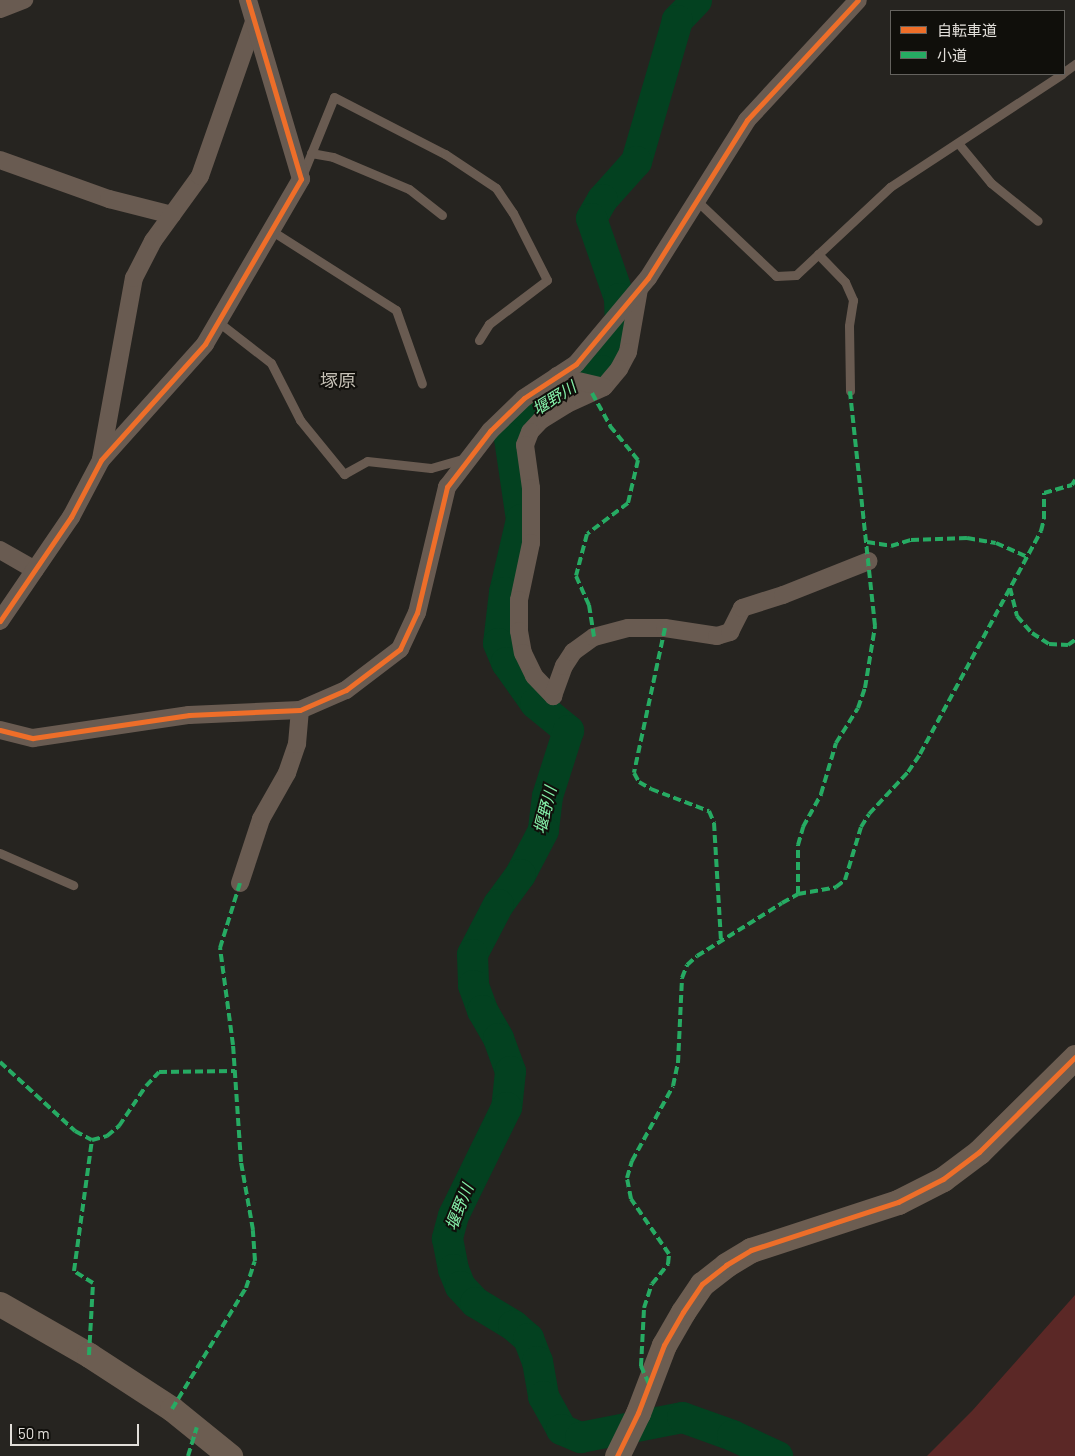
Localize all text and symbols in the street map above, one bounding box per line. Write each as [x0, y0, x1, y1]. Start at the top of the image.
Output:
legend [890, 10, 1065, 75]
text: 自転車道 [937, 21, 997, 39]
text: 小道 [937, 46, 967, 64]
district label: 塚原 [320, 369, 356, 391]
water label: 堰野川 [529, 377, 579, 419]
water label: 堰野川 [530, 784, 560, 836]
water label: 堰野川 [441, 1181, 477, 1233]
scale bar [12, 1414, 141, 1446]
text: 50 m [18, 1424, 50, 1442]

